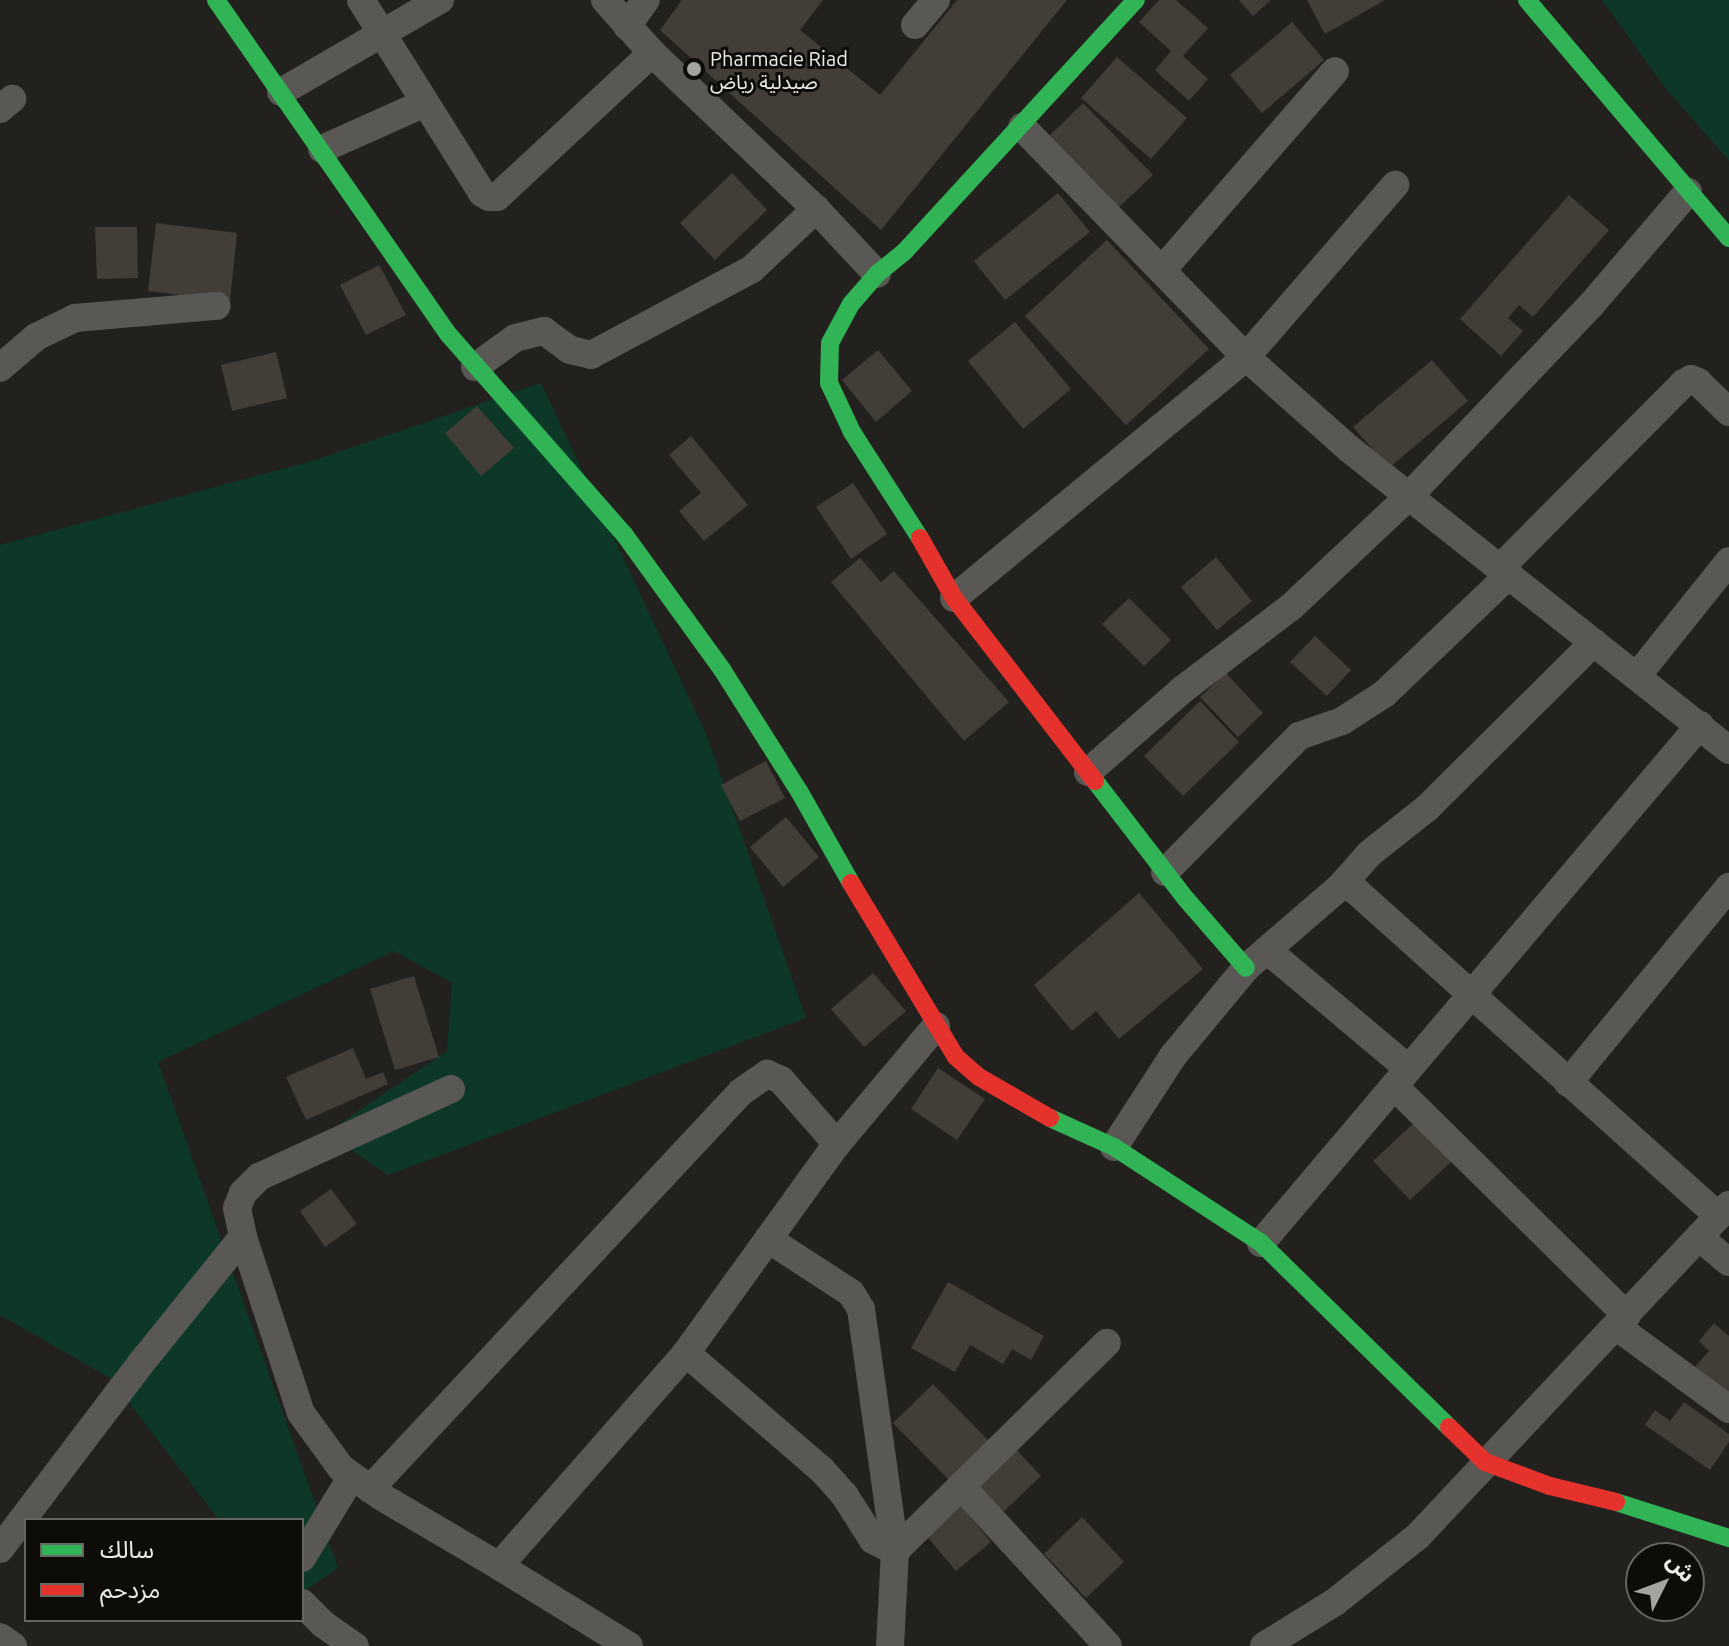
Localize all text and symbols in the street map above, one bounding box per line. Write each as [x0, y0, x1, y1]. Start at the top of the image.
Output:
place label: Pharmacie Riad صيدلية رياض [710, 46, 848, 93]
marker: Pharmacie Riad صيدلية رياض [685, 60, 703, 78]
legend [24, 1518, 304, 1622]
text: سالك [100, 1536, 154, 1563]
north arrow [1625, 1542, 1705, 1622]
text: ش [1662, 1547, 1701, 1587]
text: مزدحم [100, 1576, 160, 1603]

